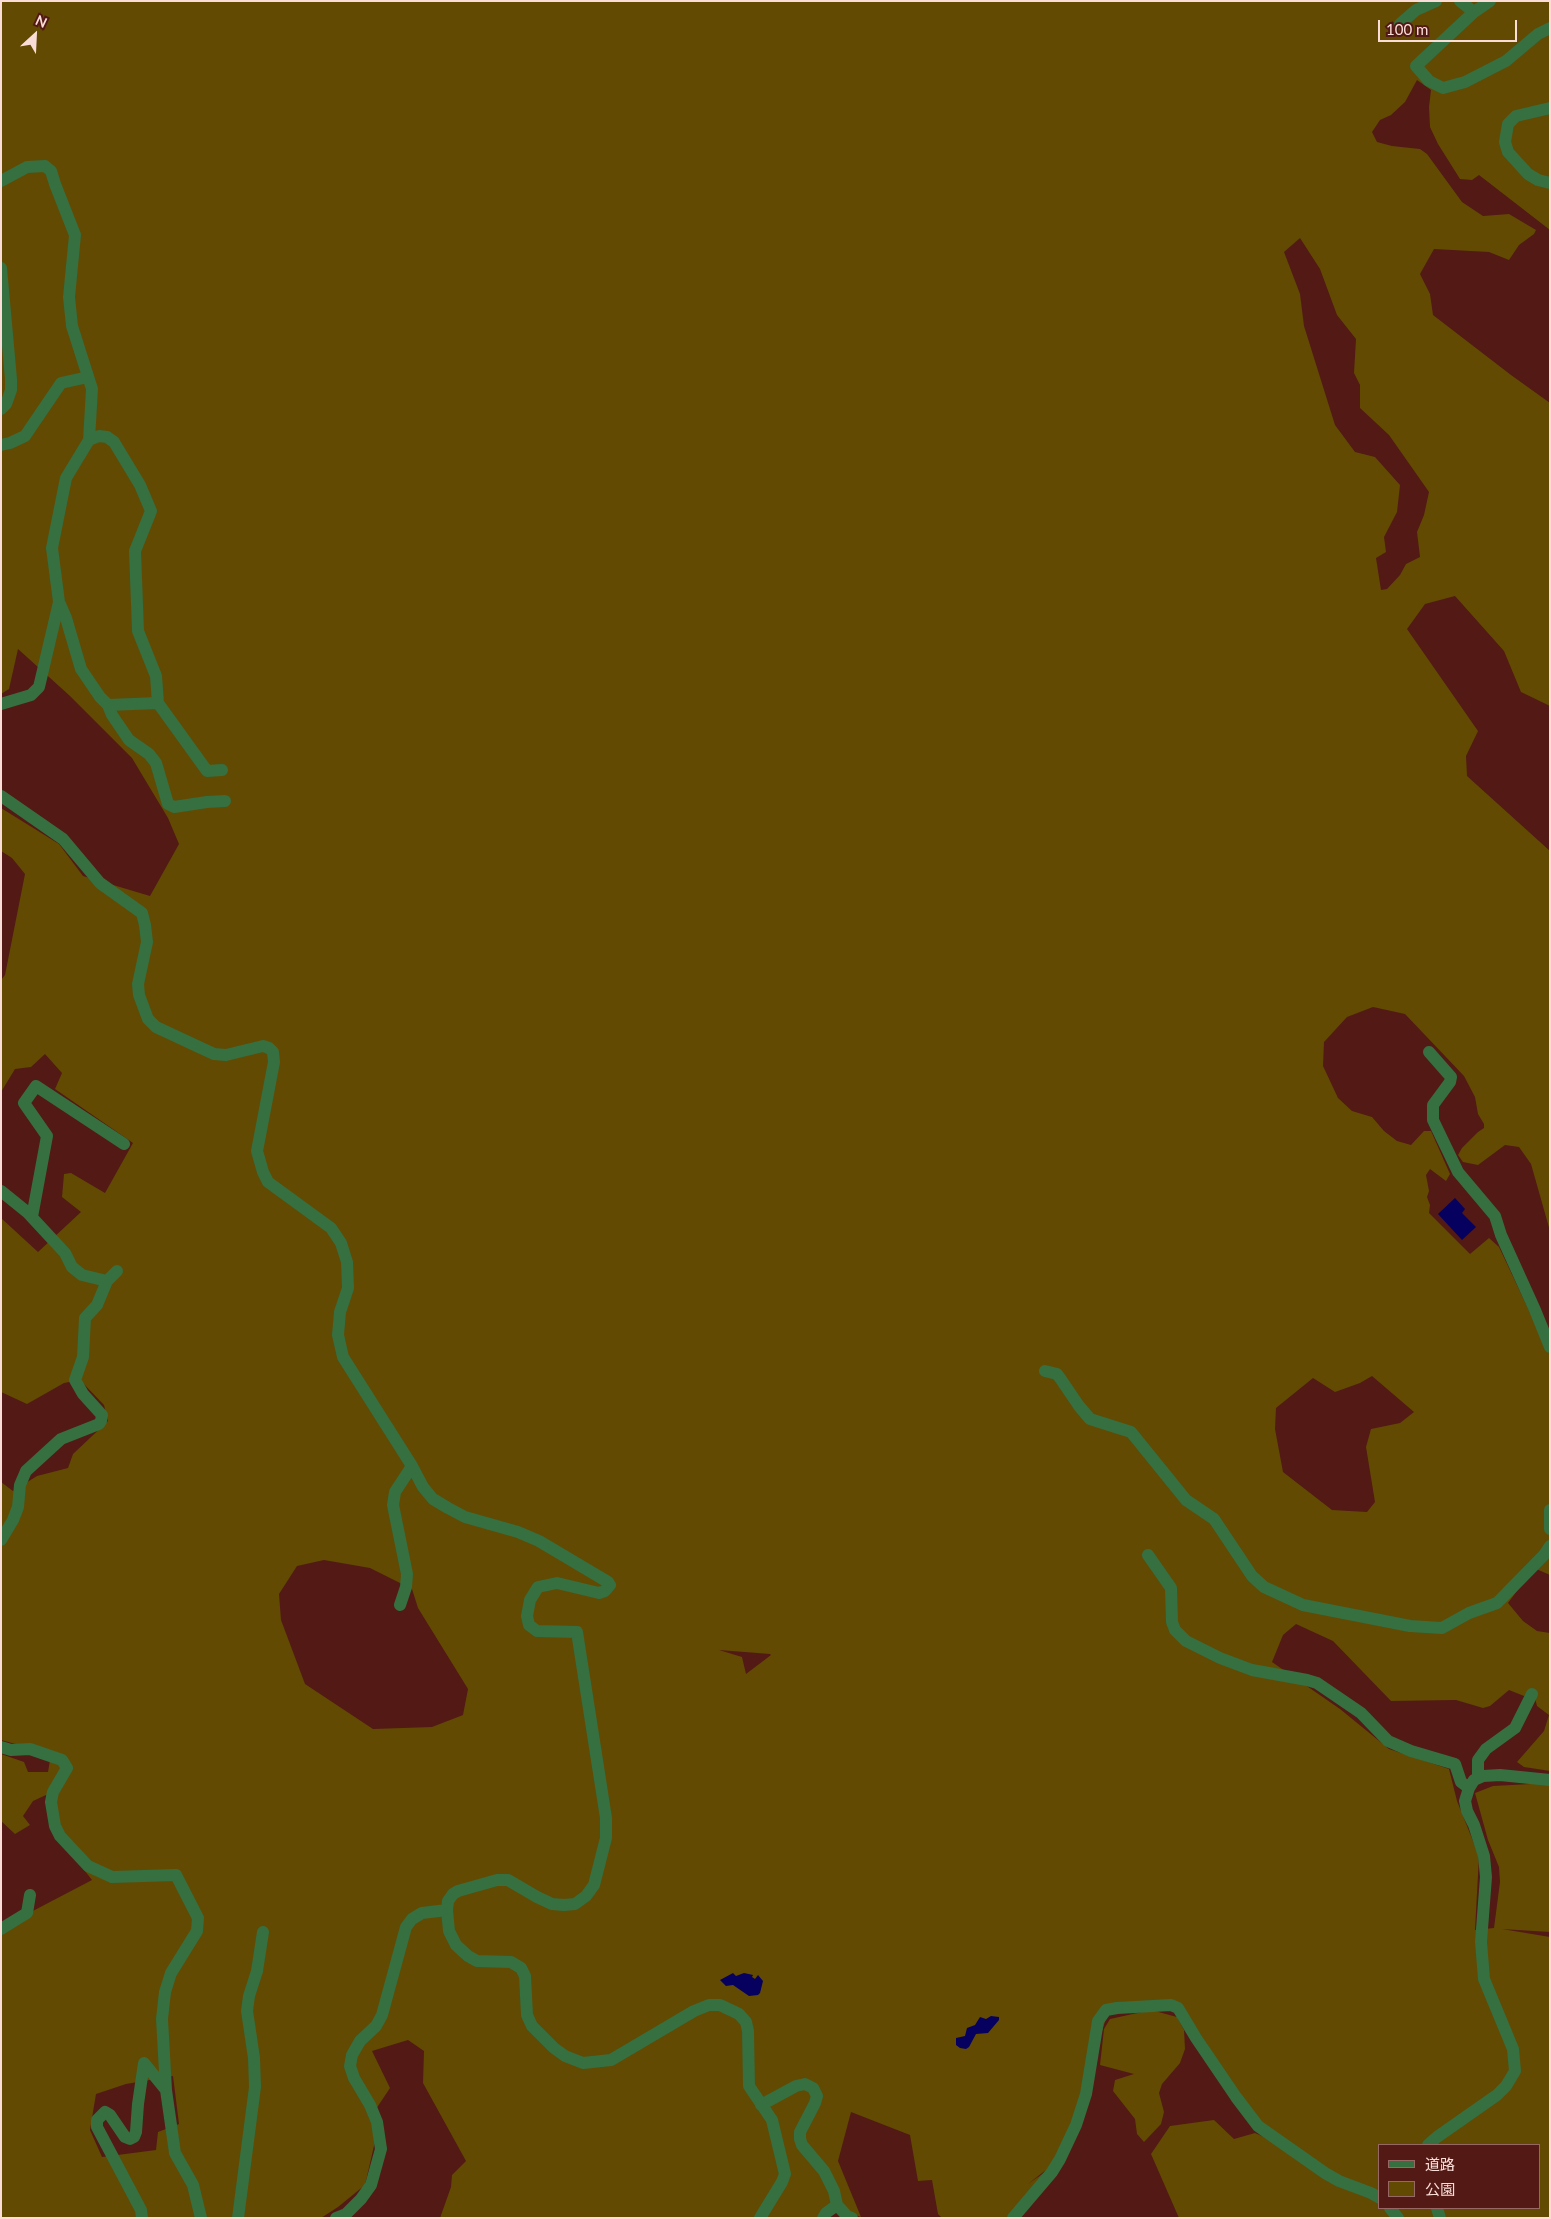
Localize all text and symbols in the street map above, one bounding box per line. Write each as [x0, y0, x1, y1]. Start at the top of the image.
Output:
north arrow [10, 10, 60, 60]
scale bar [1381, 10, 1520, 42]
text: N [33, 11, 50, 31]
text: 100 m [1386, 20, 1428, 38]
legend [1378, 2144, 1541, 2209]
text: 道路 [1425, 2155, 1455, 2173]
text: 公園 [1425, 2180, 1455, 2198]

